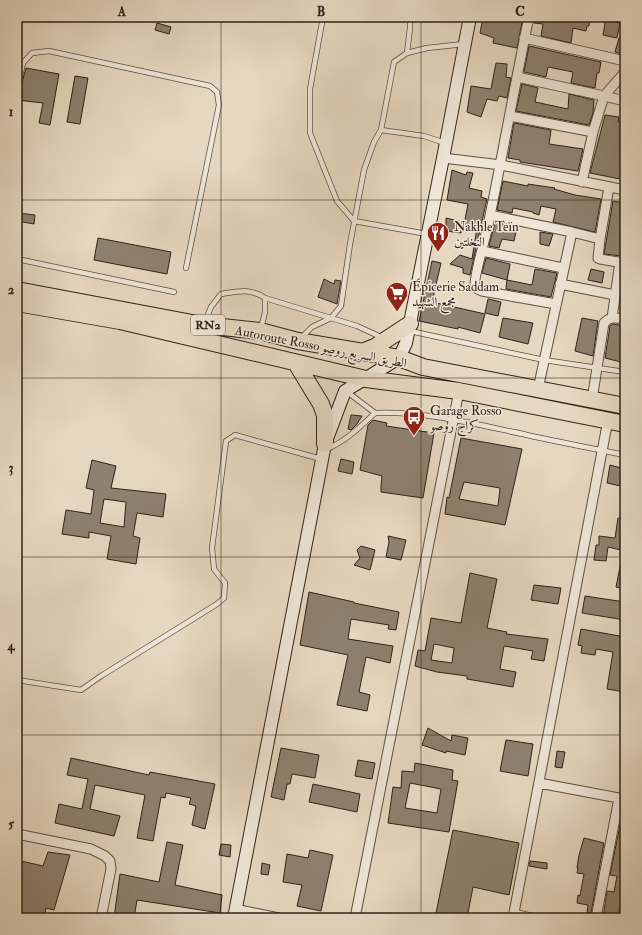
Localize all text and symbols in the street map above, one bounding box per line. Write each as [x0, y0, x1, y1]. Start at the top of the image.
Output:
text: A [117, 4, 127, 20]
text: B [317, 4, 325, 20]
text: C [515, 4, 525, 20]
text: 1 [9, 104, 14, 120]
place label: Nakhle Teïn النخلتين [454, 219, 519, 250]
restaurant icon: Nakhle Teïn النخلتين [425, 220, 451, 253]
place label: Épicerie Saddam مجمع الشهيد [412, 278, 499, 314]
supermarket icon: Épicerie Saddam مجمع الشهيد [384, 280, 410, 313]
text: 2 [8, 282, 15, 298]
road number: RN2 [191, 315, 225, 335]
street label: Autoroute Rosso الطريق السريع روصو [232, 322, 408, 375]
place label: Garage Rosso كراج روصو [428, 403, 502, 437]
bus stop icon: Garage Rosso كراج روصو [401, 404, 427, 437]
text: 3 [9, 460, 14, 476]
text: 4 [6, 638, 15, 654]
text: 5 [8, 816, 14, 832]

